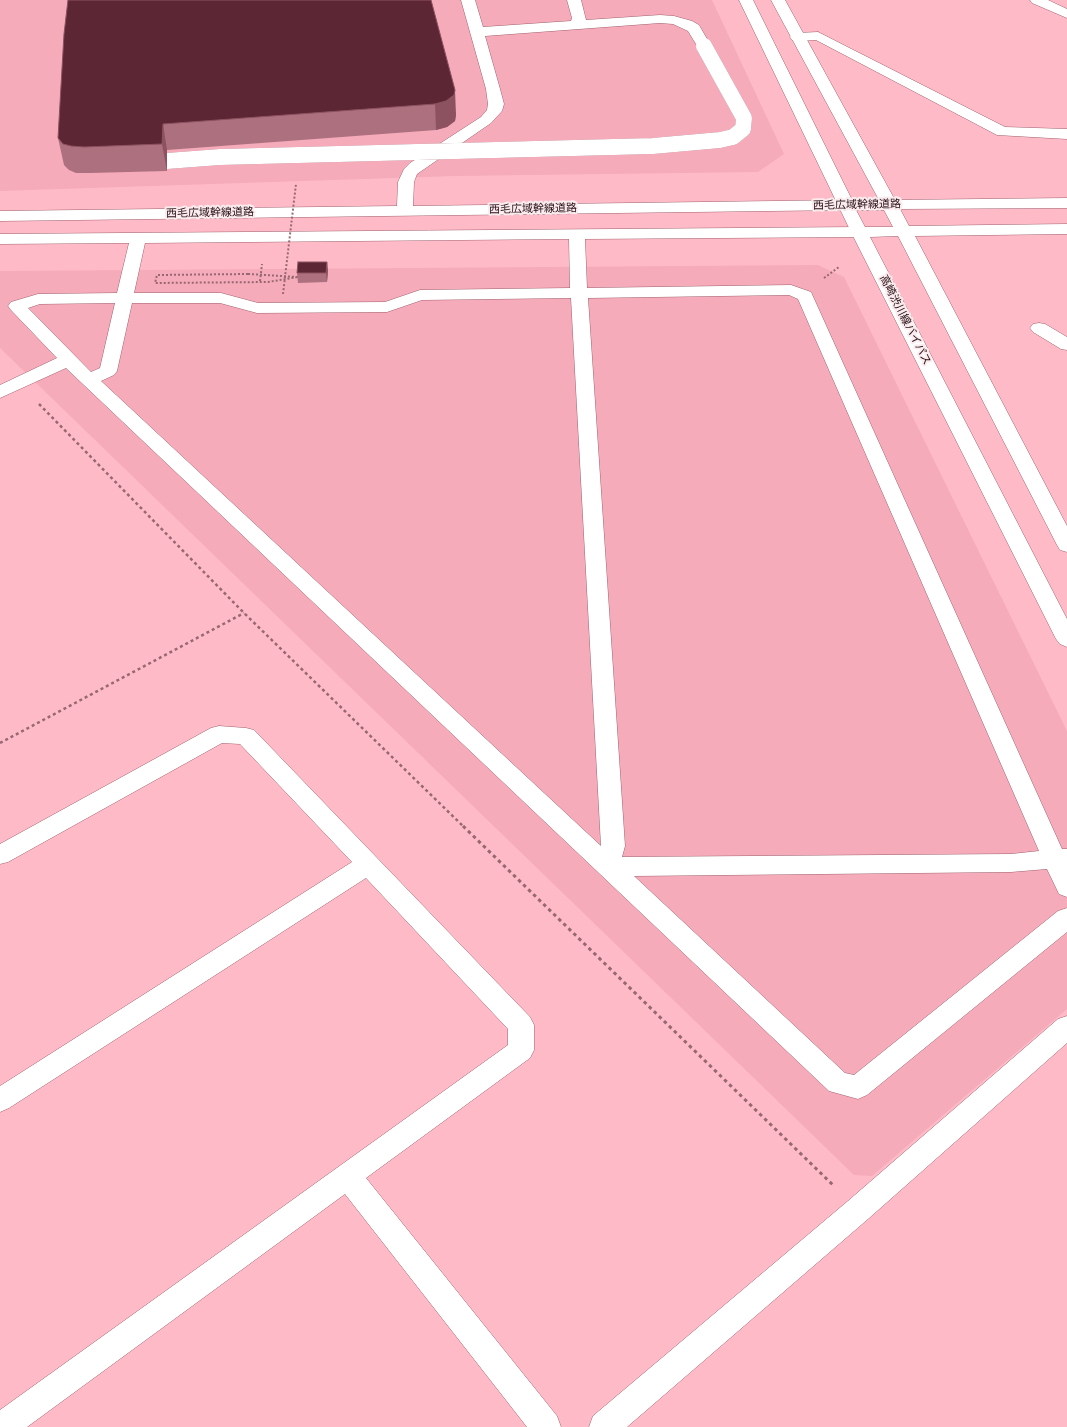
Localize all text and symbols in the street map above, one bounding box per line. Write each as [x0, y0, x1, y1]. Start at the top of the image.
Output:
street label: 西毛広域幹線道路 [813, 198, 901, 212]
street label: 西毛広域幹線道路 [489, 202, 577, 216]
street label: 西毛広域幹線道路 [166, 206, 254, 220]
street label: 高崎渋川線バイパス [877, 273, 933, 367]

